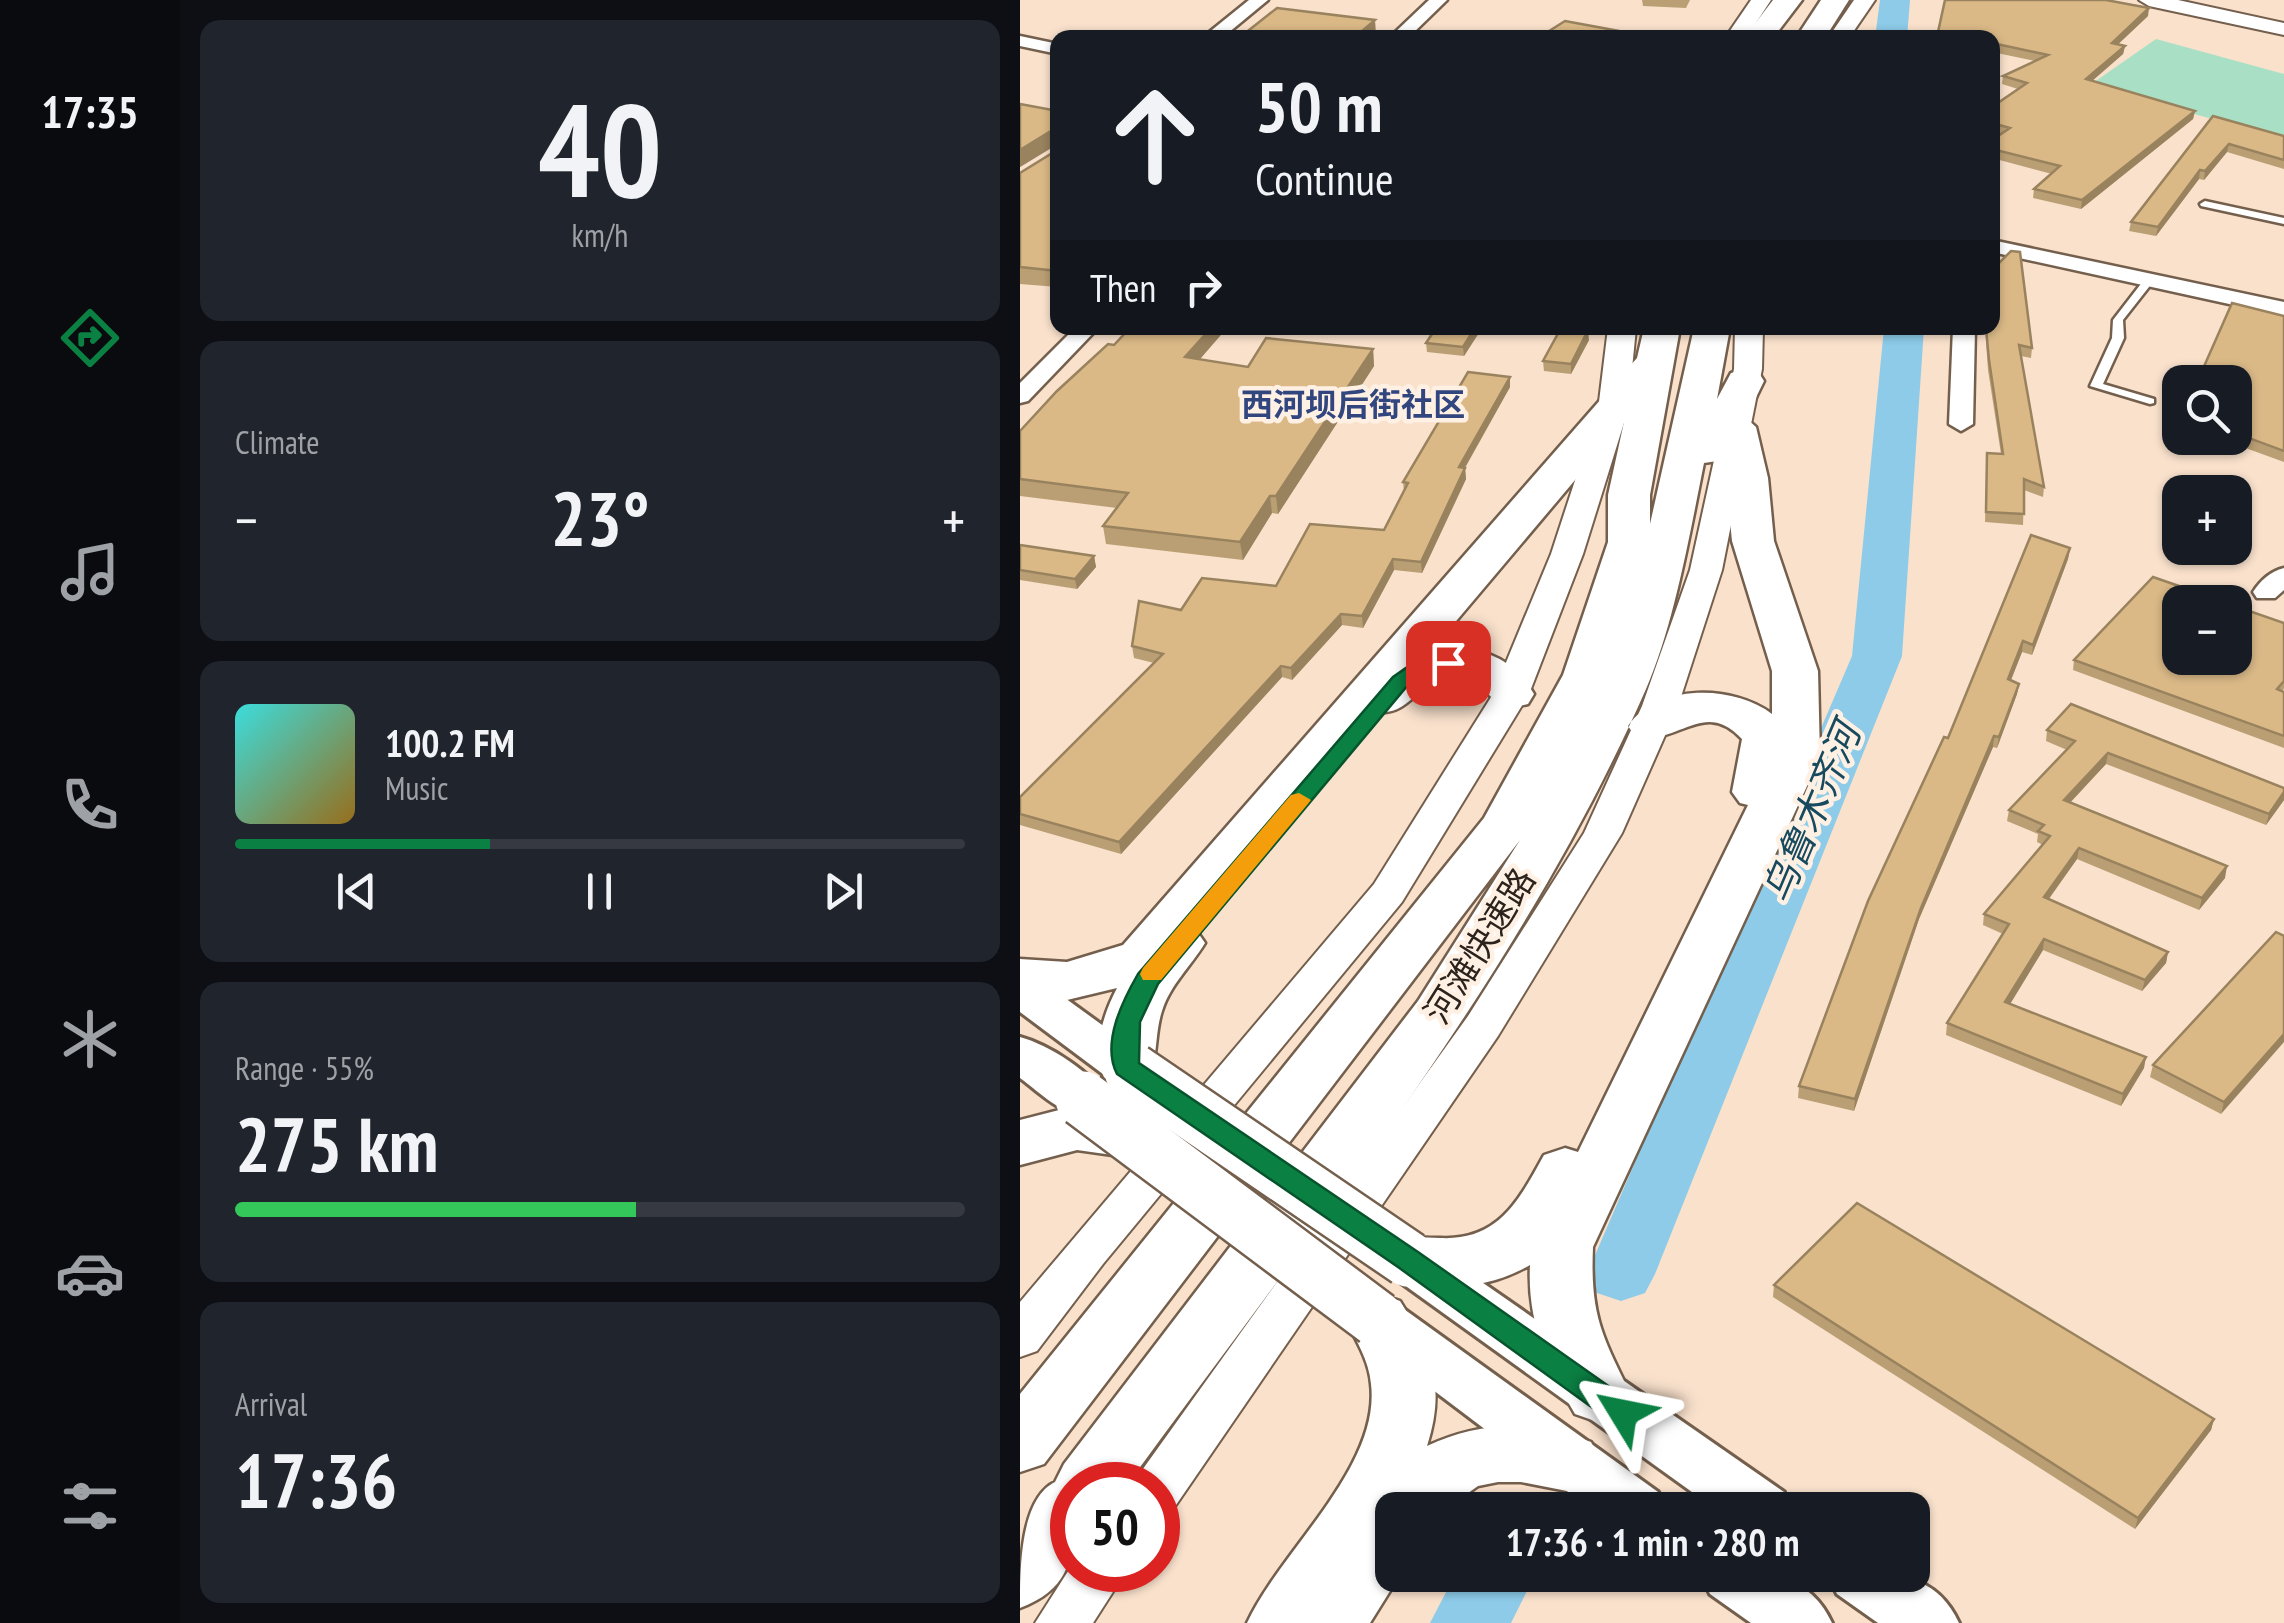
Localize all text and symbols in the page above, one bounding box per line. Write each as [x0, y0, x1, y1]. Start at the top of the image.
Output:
text: 50 m [1255, 61, 1383, 151]
text: 40 [538, 65, 662, 233]
icon: ahead [1090, 70, 1220, 200]
text: 17:35 [41, 82, 139, 140]
text: Continue [1255, 149, 1394, 207]
text: km/h [572, 214, 628, 256]
icon: right [1176, 260, 1231, 315]
text: Then [1090, 263, 1156, 312]
icon: directions [55, 303, 125, 373]
map controls [2162, 365, 2252, 675]
button: search [2162, 365, 2252, 455]
district label: 西河坝后街社区 [1241, 383, 1465, 425]
text: Climate [235, 421, 319, 463]
text: 23° [550, 470, 650, 567]
button: + [2162, 475, 2252, 565]
text: − [235, 484, 258, 555]
text: + [942, 484, 965, 555]
icon: music [55, 537, 125, 607]
button: − [2162, 585, 2252, 675]
pin [1406, 621, 1491, 706]
icon: arrive [1421, 636, 1476, 691]
water label: 乌鲁木齐河 [1751, 709, 1873, 909]
text: 100.2 FM [385, 718, 515, 767]
text: Music [385, 767, 448, 809]
icon: phone [55, 770, 125, 840]
street label: 河滩快速路 [1413, 859, 1545, 1032]
icon: previous [329, 864, 384, 919]
icon: pause [572, 864, 627, 919]
icon: next [816, 864, 871, 919]
icon: climate [55, 1004, 125, 1074]
text: Range · 55% [235, 1047, 374, 1089]
text: 275 km [235, 1096, 439, 1193]
icon: car [55, 1238, 125, 1308]
position arrow [1571, 1361, 1675, 1465]
text: Arrival [235, 1383, 307, 1425]
text: 17:36 [235, 1432, 397, 1529]
speed limit sign: 50 [1050, 1462, 1180, 1592]
icon: filters [55, 1471, 125, 1541]
text: 17:36 · 1 min · 280 m [1506, 1517, 1799, 1566]

